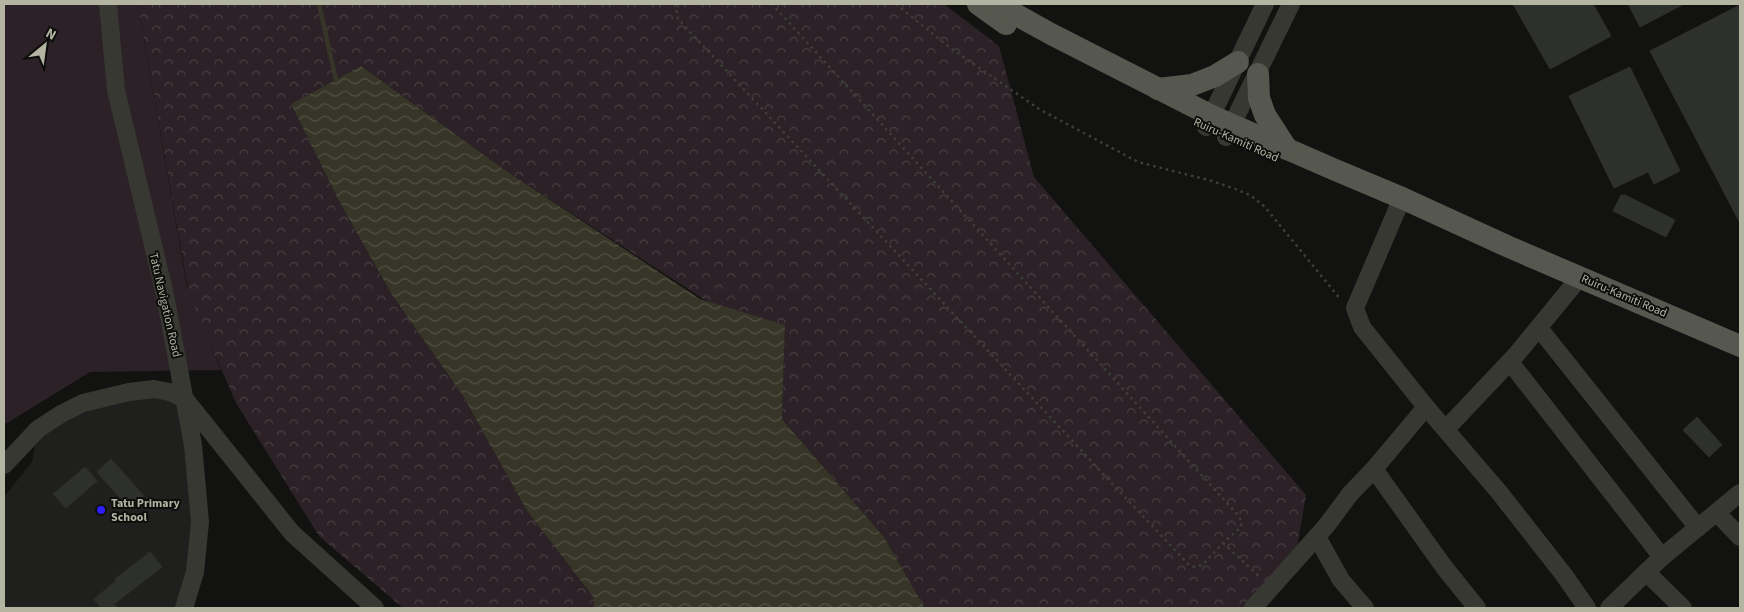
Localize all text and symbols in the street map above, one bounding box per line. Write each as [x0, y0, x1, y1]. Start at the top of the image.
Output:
north arrow [20, 20, 70, 70]
text: N [42, 24, 60, 46]
street label: Ruiru-Kamiti Road [1191, 114, 1281, 166]
street label: Tatu Navigation Road [145, 251, 185, 359]
street label: Ruiru-Kamiti Road [1578, 270, 1670, 322]
place label: Tatu Primary School [111, 495, 181, 526]
marker: Tatu Primary School [95, 504, 107, 516]

